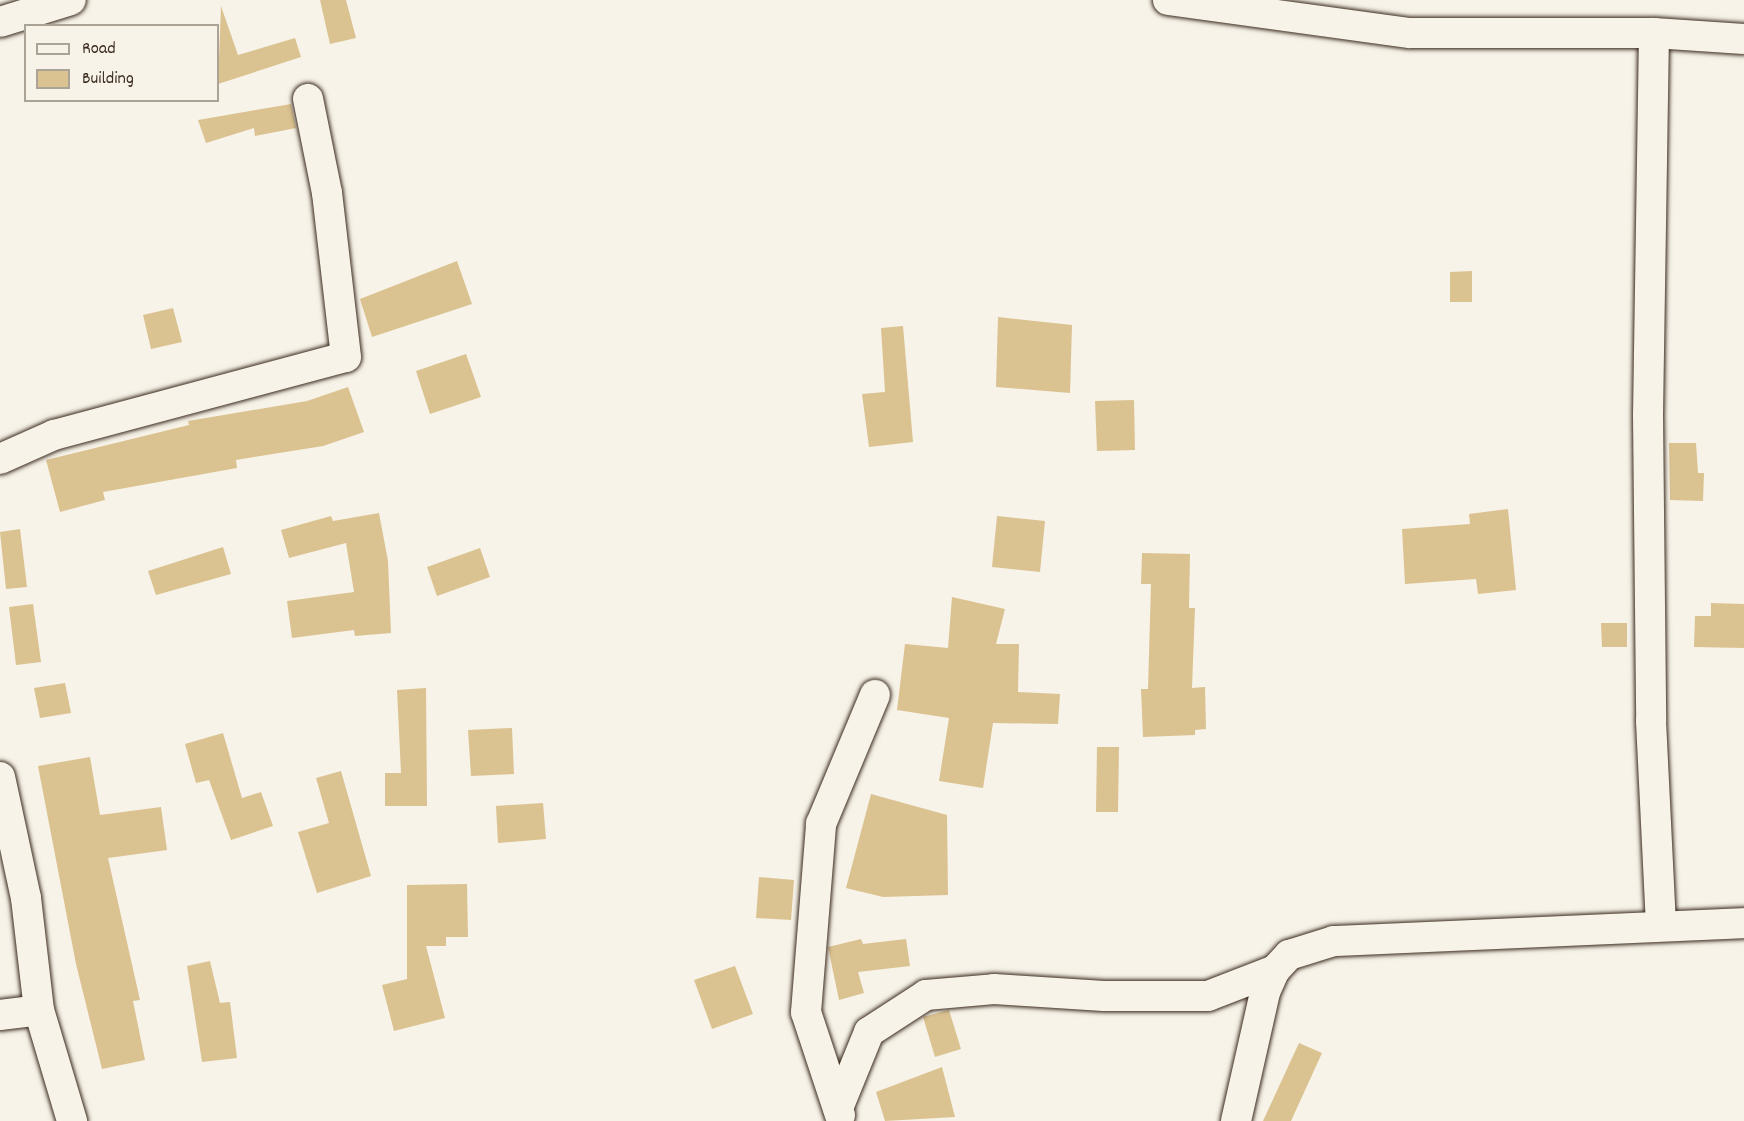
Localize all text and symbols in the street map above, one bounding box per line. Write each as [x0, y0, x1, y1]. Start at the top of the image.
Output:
legend [24, 24, 219, 102]
text: Road [82, 37, 116, 62]
text: Building [82, 67, 134, 92]

